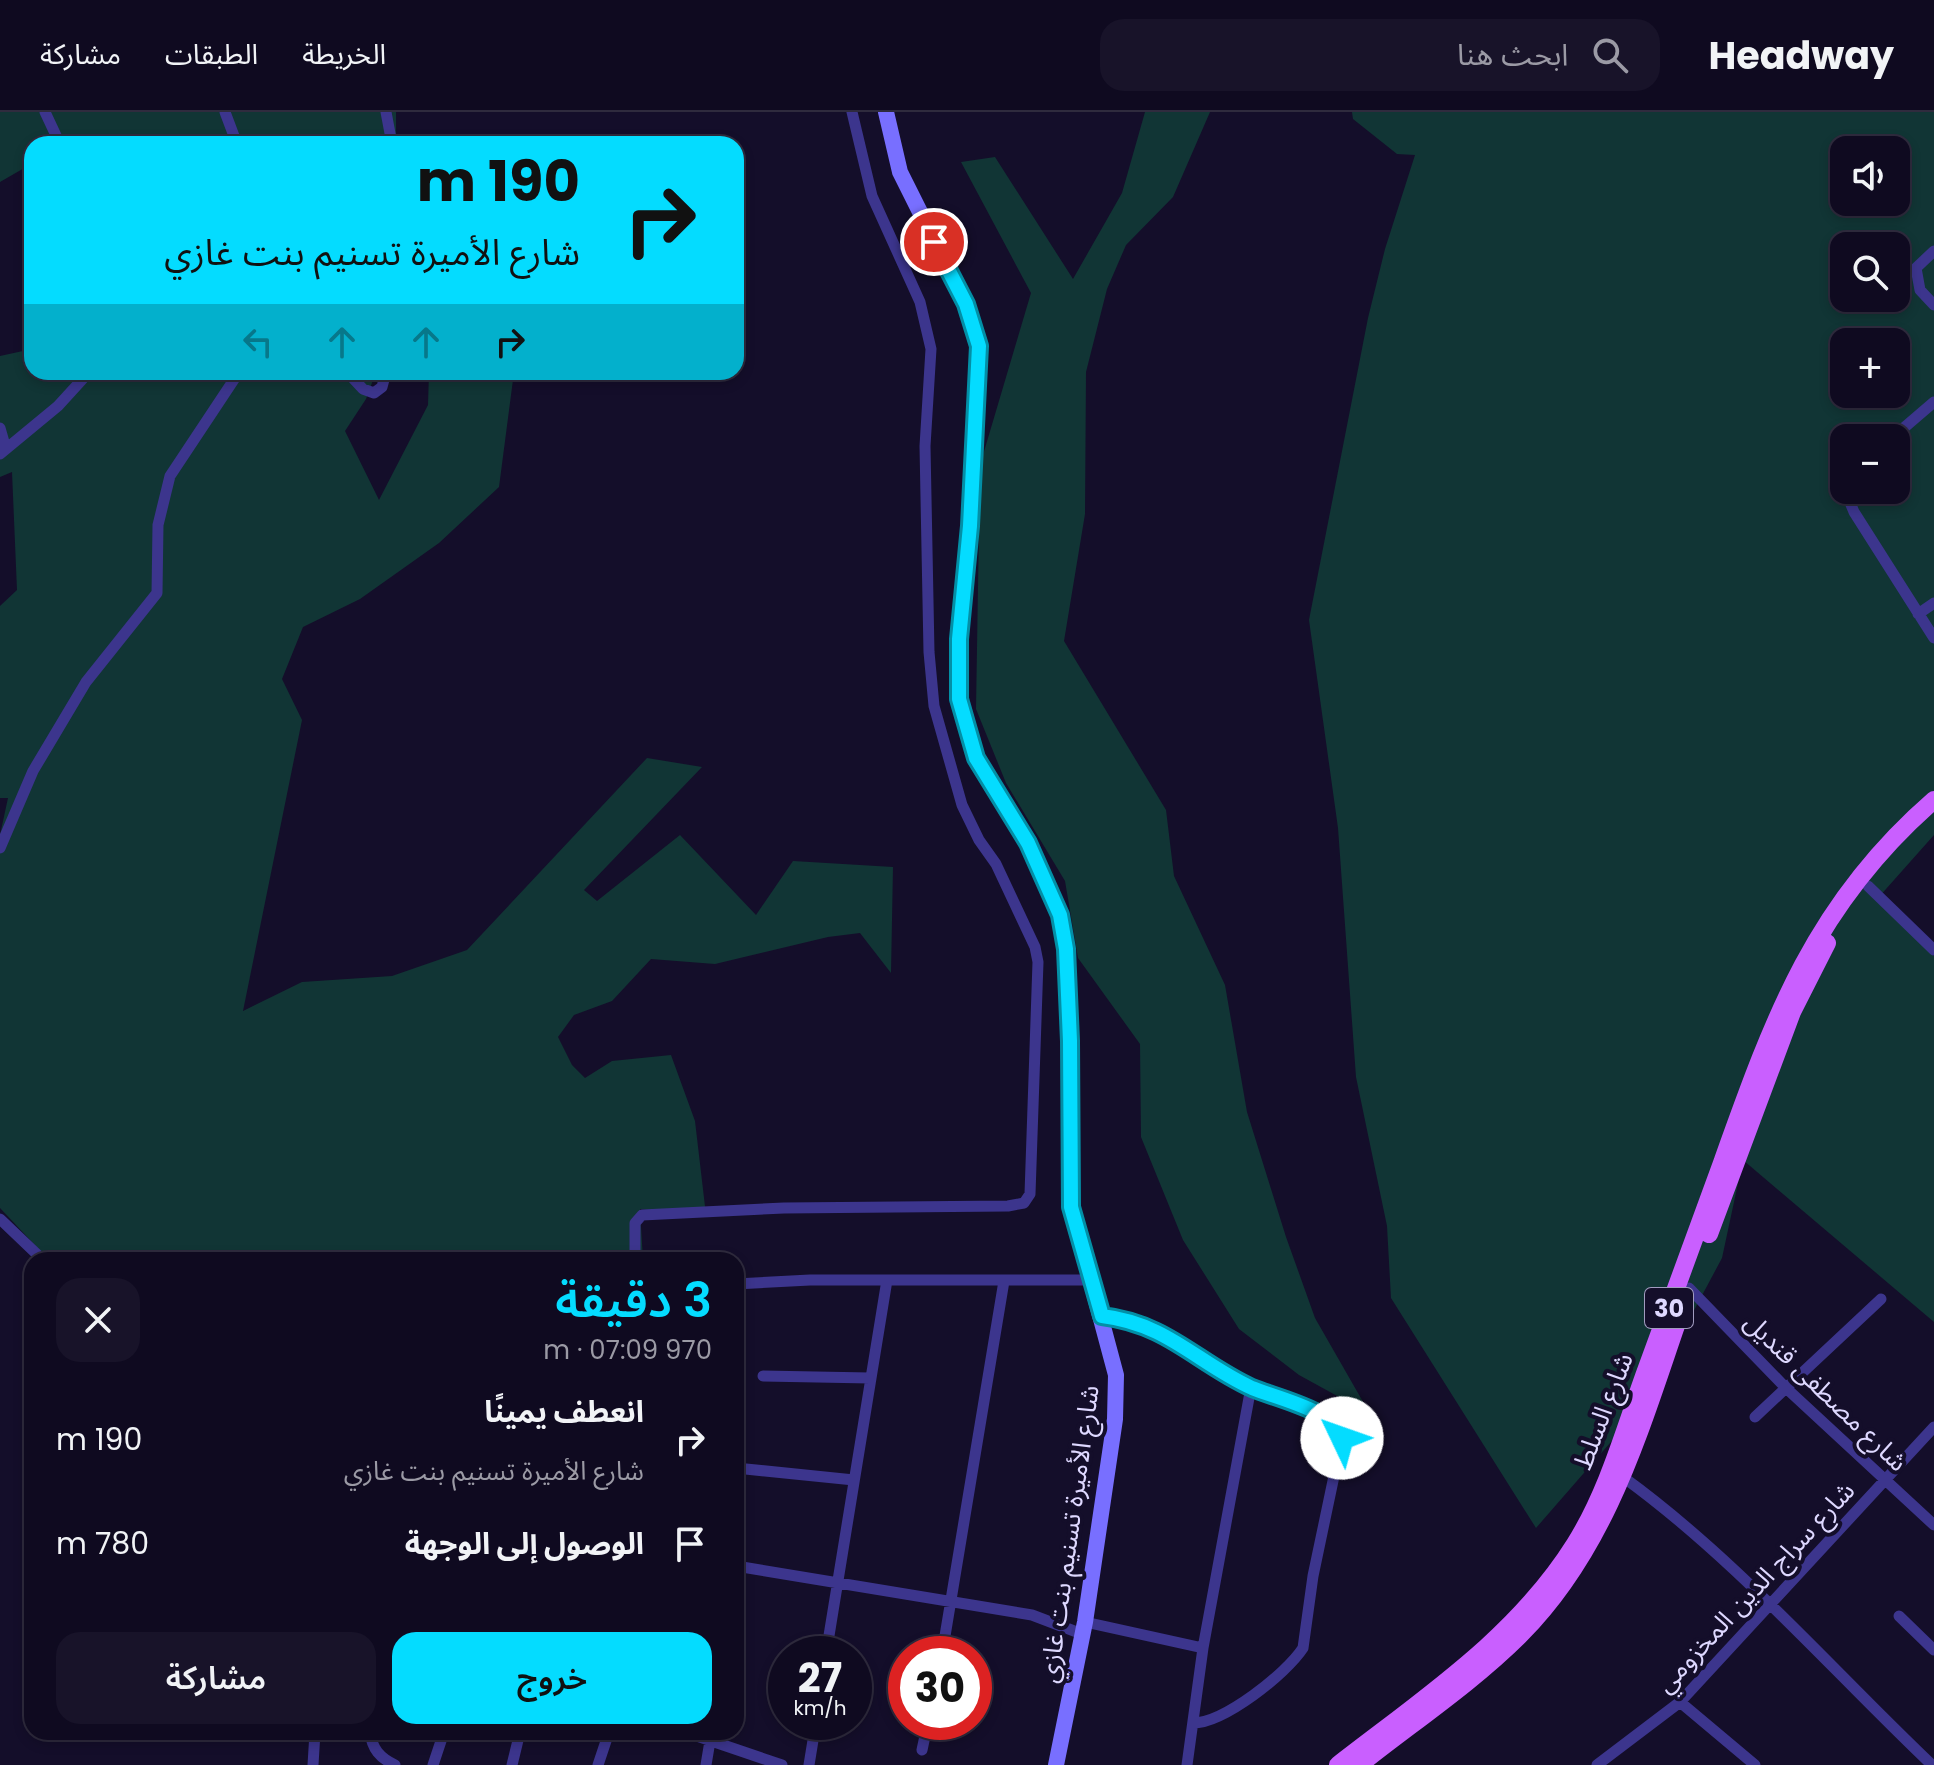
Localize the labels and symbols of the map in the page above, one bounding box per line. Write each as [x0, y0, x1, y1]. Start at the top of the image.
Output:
pin [900, 208, 968, 276]
road number: 30 [1645, 1288, 1693, 1328]
street label: شارع مصطفى قنديل [1736, 1305, 1916, 1480]
street label: شارع السلط [1564, 1348, 1643, 1475]
street label: شارع الأميرة تسنيم بنت غازي [1030, 1383, 1110, 1685]
position arrow [1300, 1396, 1384, 1480]
street label: شارع سراج الدين المخزومي [1647, 1473, 1864, 1702]
speed limit sign: 30 [888, 1636, 992, 1740]

